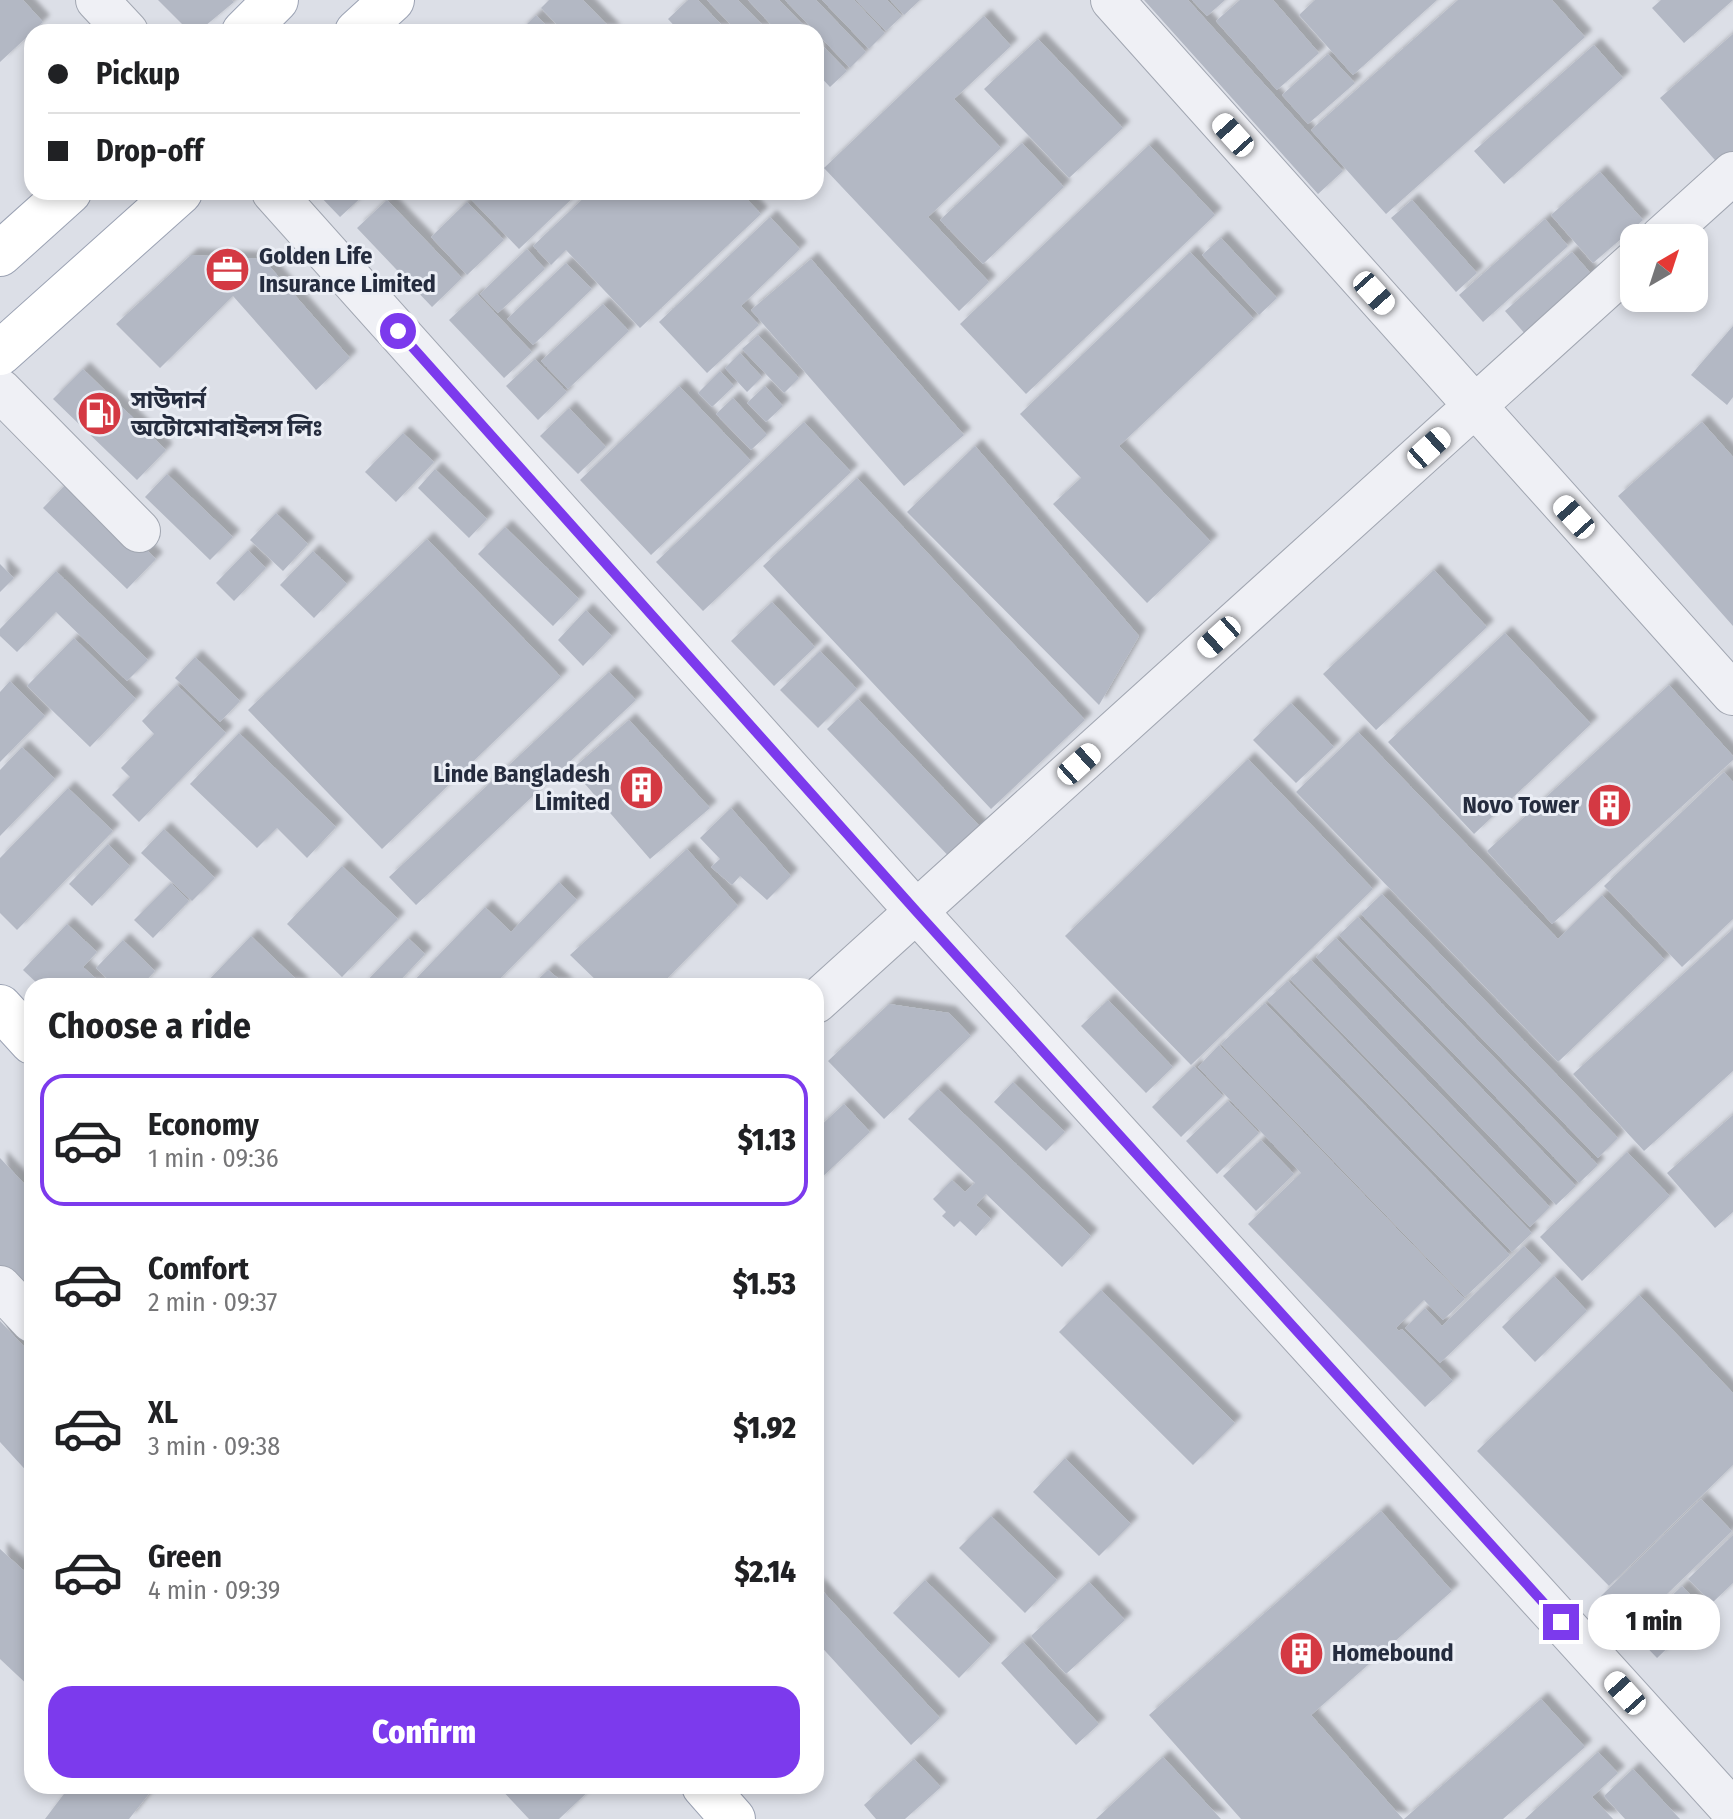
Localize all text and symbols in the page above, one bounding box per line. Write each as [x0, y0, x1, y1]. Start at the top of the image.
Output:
text: Pickup [96, 56, 180, 92]
car [1208, 109, 1258, 161]
text: Drop-off [96, 133, 203, 169]
north arrow [1620, 224, 1708, 312]
map controls [1620, 224, 1708, 312]
place label: Golden Life Insurance Limited [259, 242, 436, 298]
office icon: Golden Life Insurance Limited [204, 246, 252, 294]
car [1349, 267, 1399, 319]
route start [380, 313, 416, 349]
place label: সাউদার্ন অটোমোবাইলস লিঃ [130, 386, 323, 442]
fuel station icon: সাউদার্ন অটোমোবাইলস লিঃ [76, 390, 124, 438]
car [1403, 423, 1455, 473]
car [1549, 491, 1599, 543]
car [1193, 612, 1245, 662]
car [1053, 739, 1105, 789]
place label: Linde Bangladesh Limited [433, 760, 610, 816]
building icon: Linde Bangladesh Limited [617, 764, 665, 812]
building icon: Novo Tower [1586, 781, 1634, 829]
place label: Novo Tower [1462, 791, 1579, 819]
text: Choose a ride [48, 1004, 251, 1048]
icon: car [52, 1104, 124, 1176]
text: Economy [148, 1107, 259, 1143]
text: $1.13 [738, 1122, 796, 1158]
text: 1 min · 09:36 [148, 1143, 279, 1174]
icon: car [52, 1248, 124, 1320]
text: Comfort [148, 1251, 249, 1287]
text: $1.53 [733, 1266, 796, 1302]
text: 2 min · 09:37 [148, 1287, 277, 1318]
icon: car [52, 1392, 124, 1464]
text: XL [148, 1395, 178, 1431]
text: $1.92 [733, 1410, 796, 1446]
text: 3 min · 09:38 [148, 1431, 280, 1462]
icon: car [52, 1536, 124, 1608]
text: Green [148, 1539, 222, 1575]
text: $2.14 [734, 1554, 796, 1590]
text: 4 min · 09:39 [148, 1575, 280, 1606]
callout: 1 min [1589, 1594, 1721, 1650]
route end [1543, 1604, 1579, 1640]
text: 1 min [1626, 1606, 1682, 1637]
building icon: Homebound [1277, 1629, 1325, 1677]
place label: Homebound [1332, 1639, 1454, 1667]
car [1600, 1667, 1650, 1719]
button: Confirm [48, 1686, 800, 1778]

